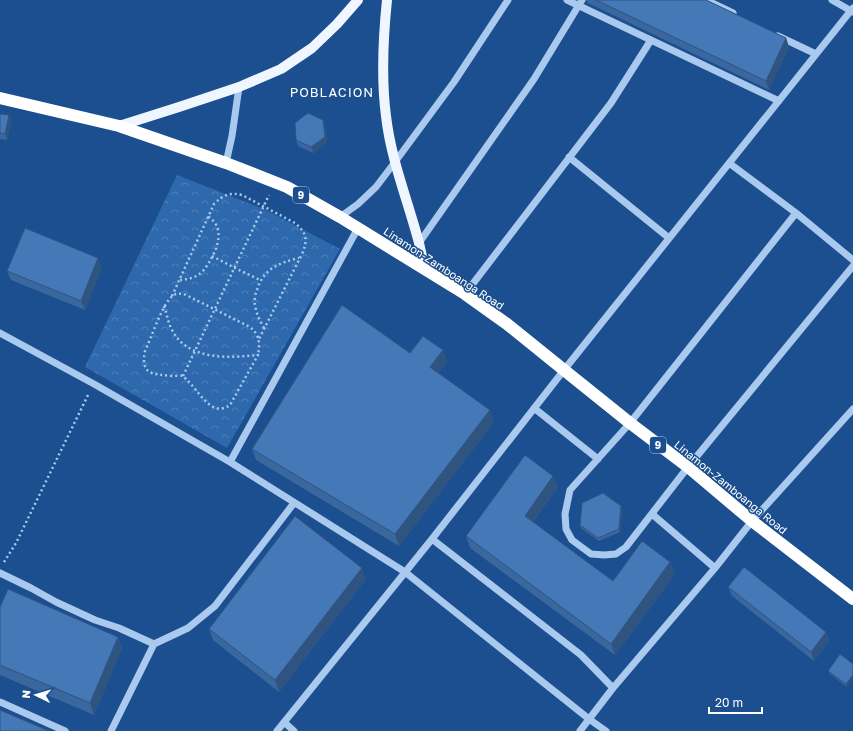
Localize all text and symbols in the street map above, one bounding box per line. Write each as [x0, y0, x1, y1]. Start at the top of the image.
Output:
district label: POBLACION [290, 84, 374, 100]
road number: 9 [293, 187, 309, 203]
street label: Linamon-Zamboanga Road [381, 224, 507, 312]
road number: 9 [650, 437, 666, 453]
street label: Linamon-Zamboanga Road [672, 438, 790, 536]
north arrow [16, 675, 56, 715]
text: N [19, 689, 32, 699]
scale bar [709, 689, 762, 715]
text: 20 m [715, 695, 743, 710]

